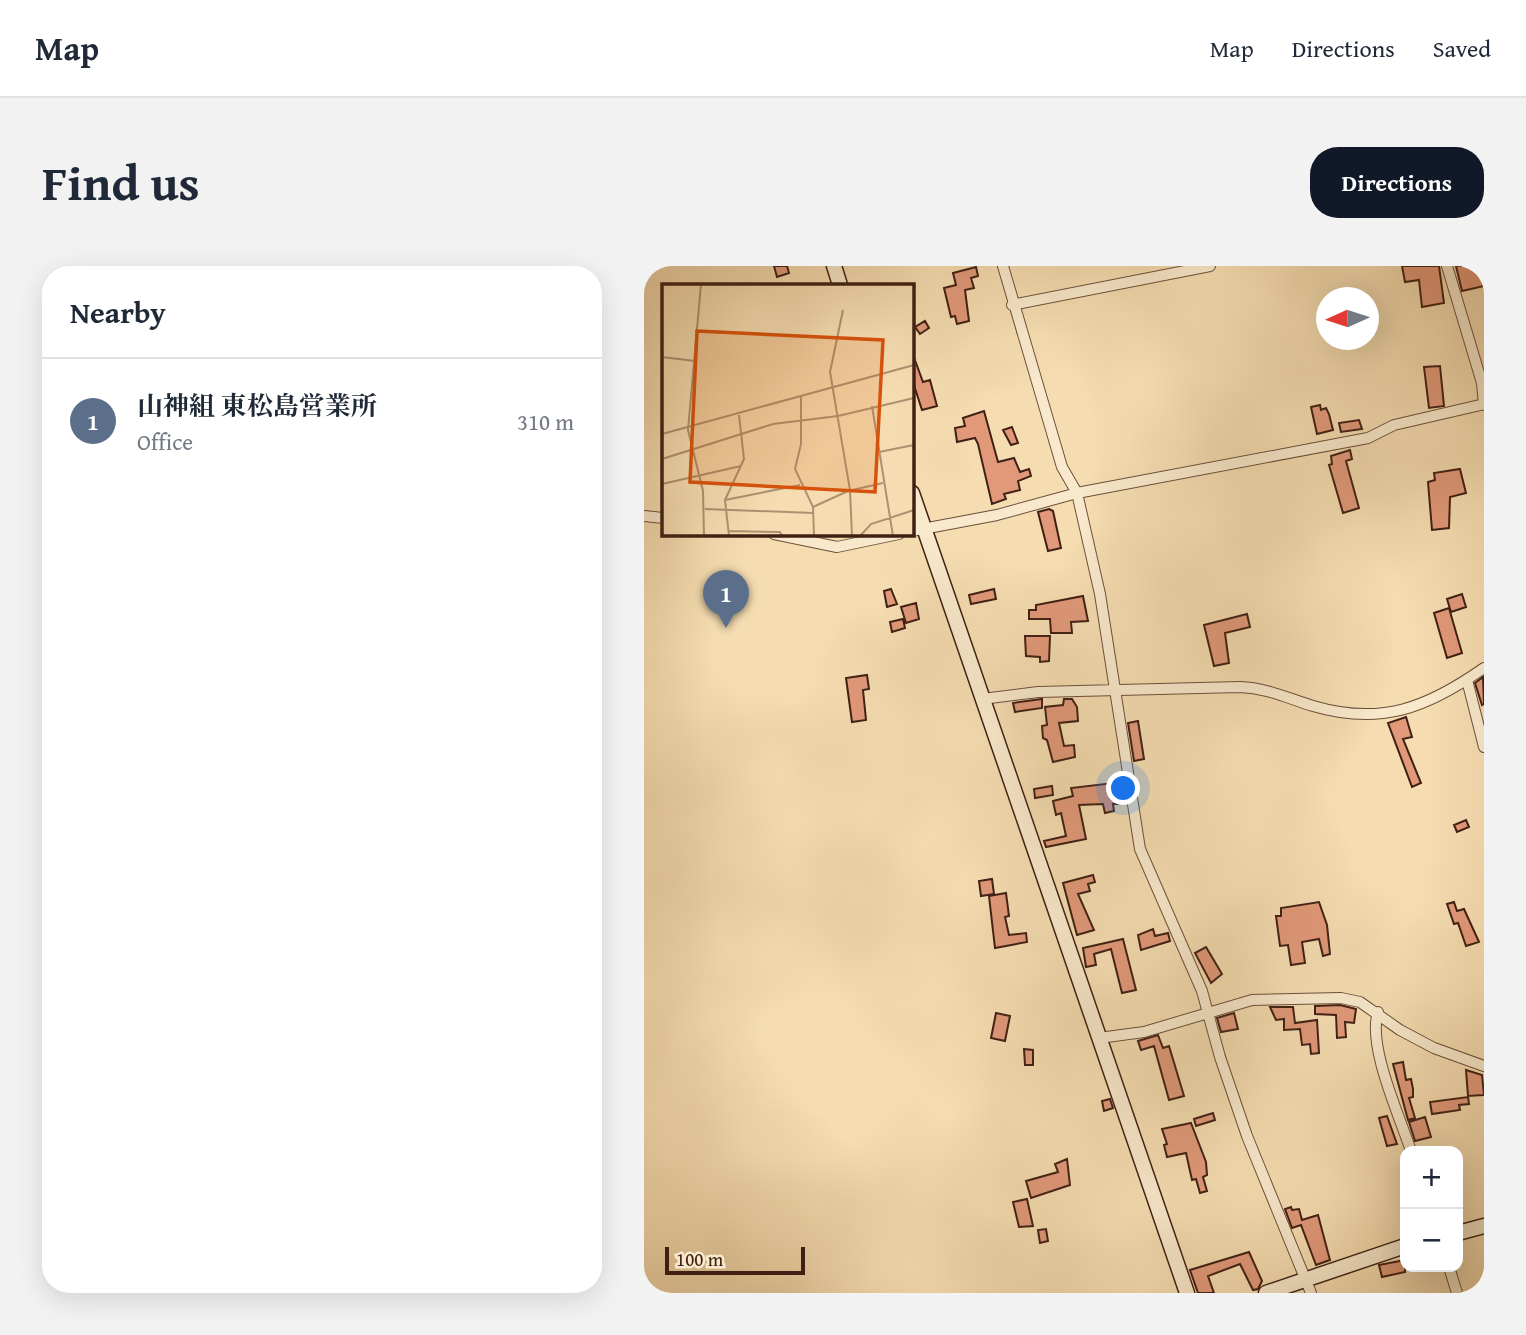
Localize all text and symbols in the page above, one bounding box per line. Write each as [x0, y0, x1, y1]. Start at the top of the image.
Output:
text: Map [35, 24, 99, 72]
text: Map [1210, 31, 1254, 66]
text: Directions [1292, 31, 1395, 66]
text: Saved [1433, 31, 1491, 66]
text: Find us [42, 146, 200, 218]
button: Directions [1310, 147, 1484, 218]
inset map [662, 284, 914, 536]
north arrow [1316, 287, 1379, 350]
text: Nearby [70, 290, 166, 334]
text: 山神組 東松島営業所 [137, 386, 377, 425]
text: 1 [87, 405, 99, 438]
text: 310 m [517, 405, 574, 438]
text: Office [137, 425, 193, 458]
pin: 1 [703, 570, 749, 628]
your location [1106, 771, 1140, 805]
map controls [1400, 1146, 1463, 1272]
button: + [1400, 1146, 1463, 1209]
button: − [1400, 1209, 1463, 1272]
scale bar [665, 1244, 805, 1276]
text: 100 m [676, 1245, 723, 1273]

